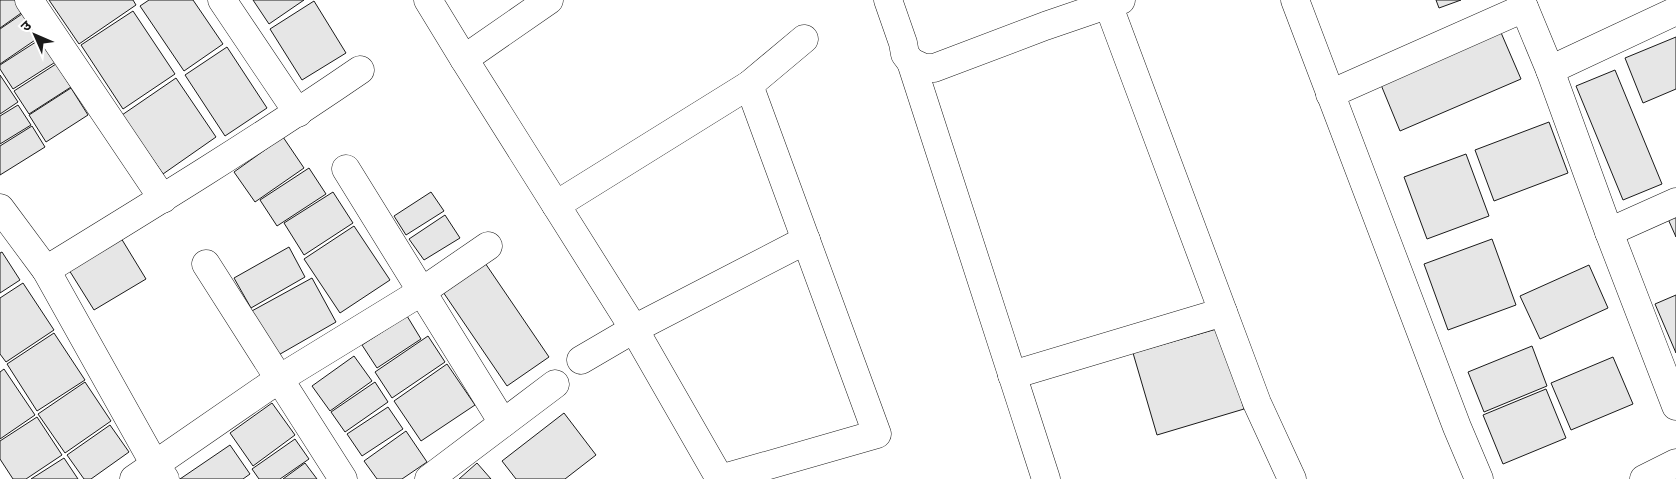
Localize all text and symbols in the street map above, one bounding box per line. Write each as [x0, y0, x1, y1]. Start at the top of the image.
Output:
north arrow [10, 10, 60, 60]
text: उ [17, 17, 36, 35]

